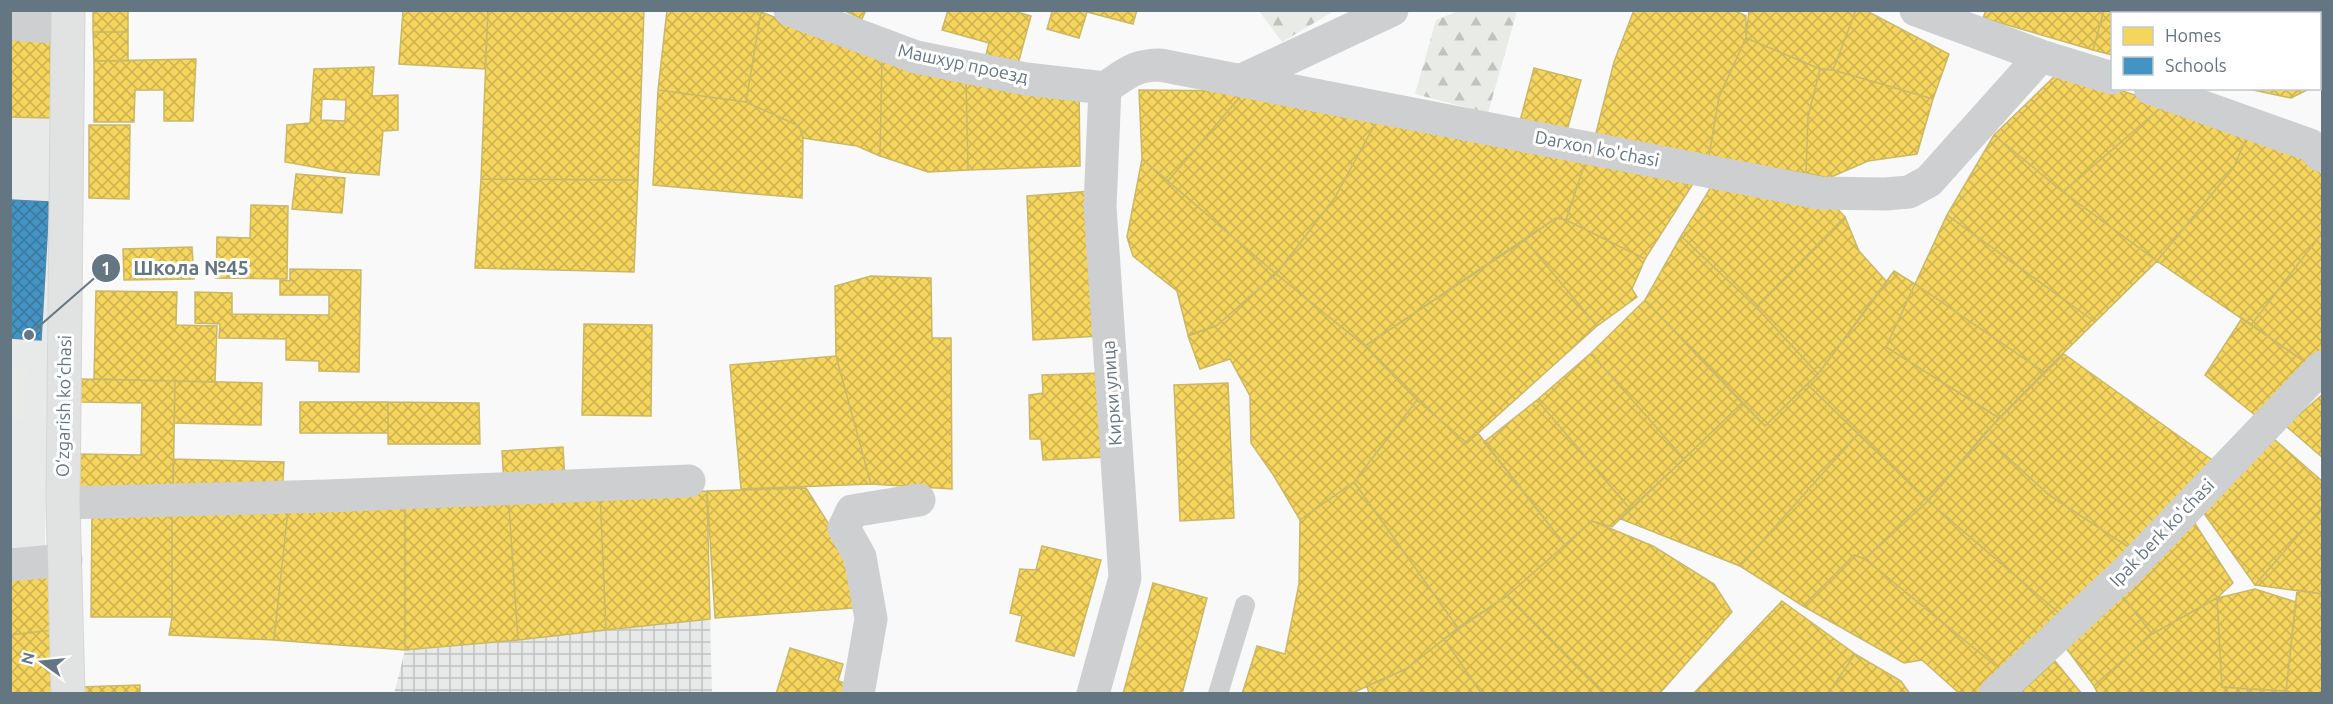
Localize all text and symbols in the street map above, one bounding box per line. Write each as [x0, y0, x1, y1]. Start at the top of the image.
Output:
legend [2111, 12, 2321, 90]
text: Homes [2165, 25, 2222, 45]
street label: Машхур проезд [896, 39, 1030, 87]
text: Schools [2165, 55, 2227, 75]
street label: Darxon ko'chasi [1533, 126, 1661, 170]
callout: Школа №45 [91, 249, 261, 287]
text: Школа №45 [133, 256, 249, 279]
text: 1 [101, 258, 111, 278]
street label: O‘zgarish ko‘chasi [52, 335, 74, 477]
street label: Кирки улица [1097, 340, 1125, 446]
street label: Ipak berk ko'chasi [2105, 474, 2218, 590]
north arrow [12, 632, 72, 692]
text: N [17, 650, 38, 666]

